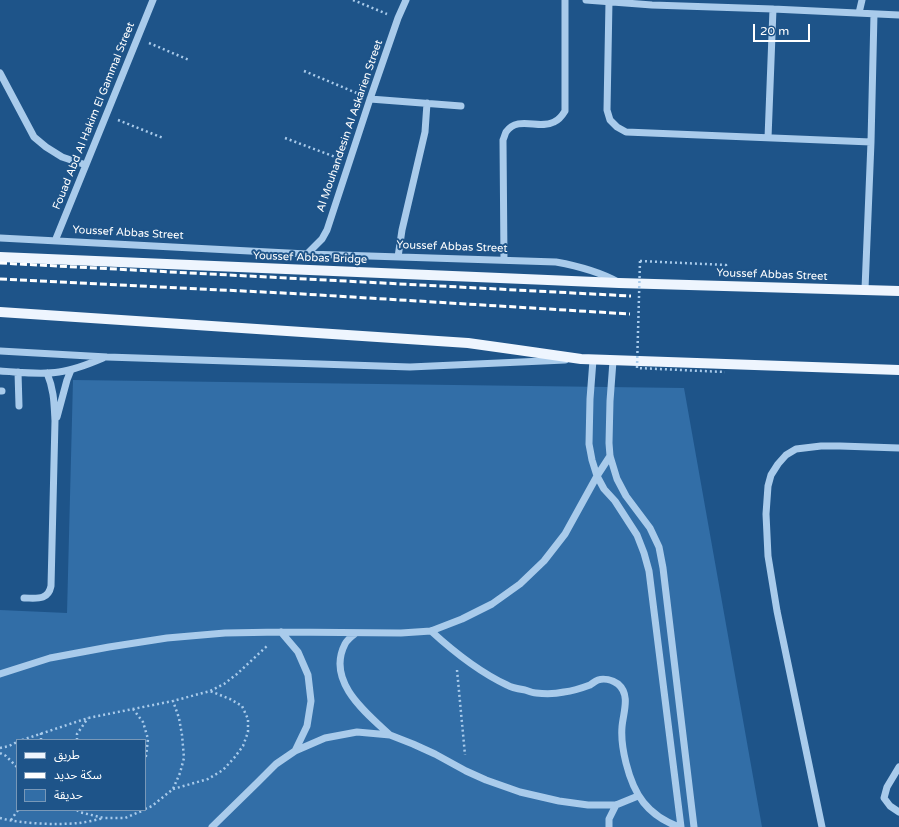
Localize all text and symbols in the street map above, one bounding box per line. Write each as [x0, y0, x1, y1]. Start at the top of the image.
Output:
scale bar [755, 16, 812, 42]
street label: Fouad Abd Al Hakim El Gammal Street [50, 20, 138, 212]
text: 20 m [760, 24, 789, 38]
street label: Al Mouhandesin Al Askarien Street [314, 38, 386, 214]
street label: Youssef Abbas Street [72, 223, 184, 243]
street label: Youssef Abbas Street [396, 238, 508, 256]
street label: Youssef Abbas Bridge [253, 249, 367, 267]
street label: Youssef Abbas Street [716, 266, 828, 284]
legend [16, 739, 146, 811]
text: طريق [54, 748, 80, 762]
text: سكة حديد [54, 768, 102, 782]
text: حديقة [54, 788, 83, 802]

